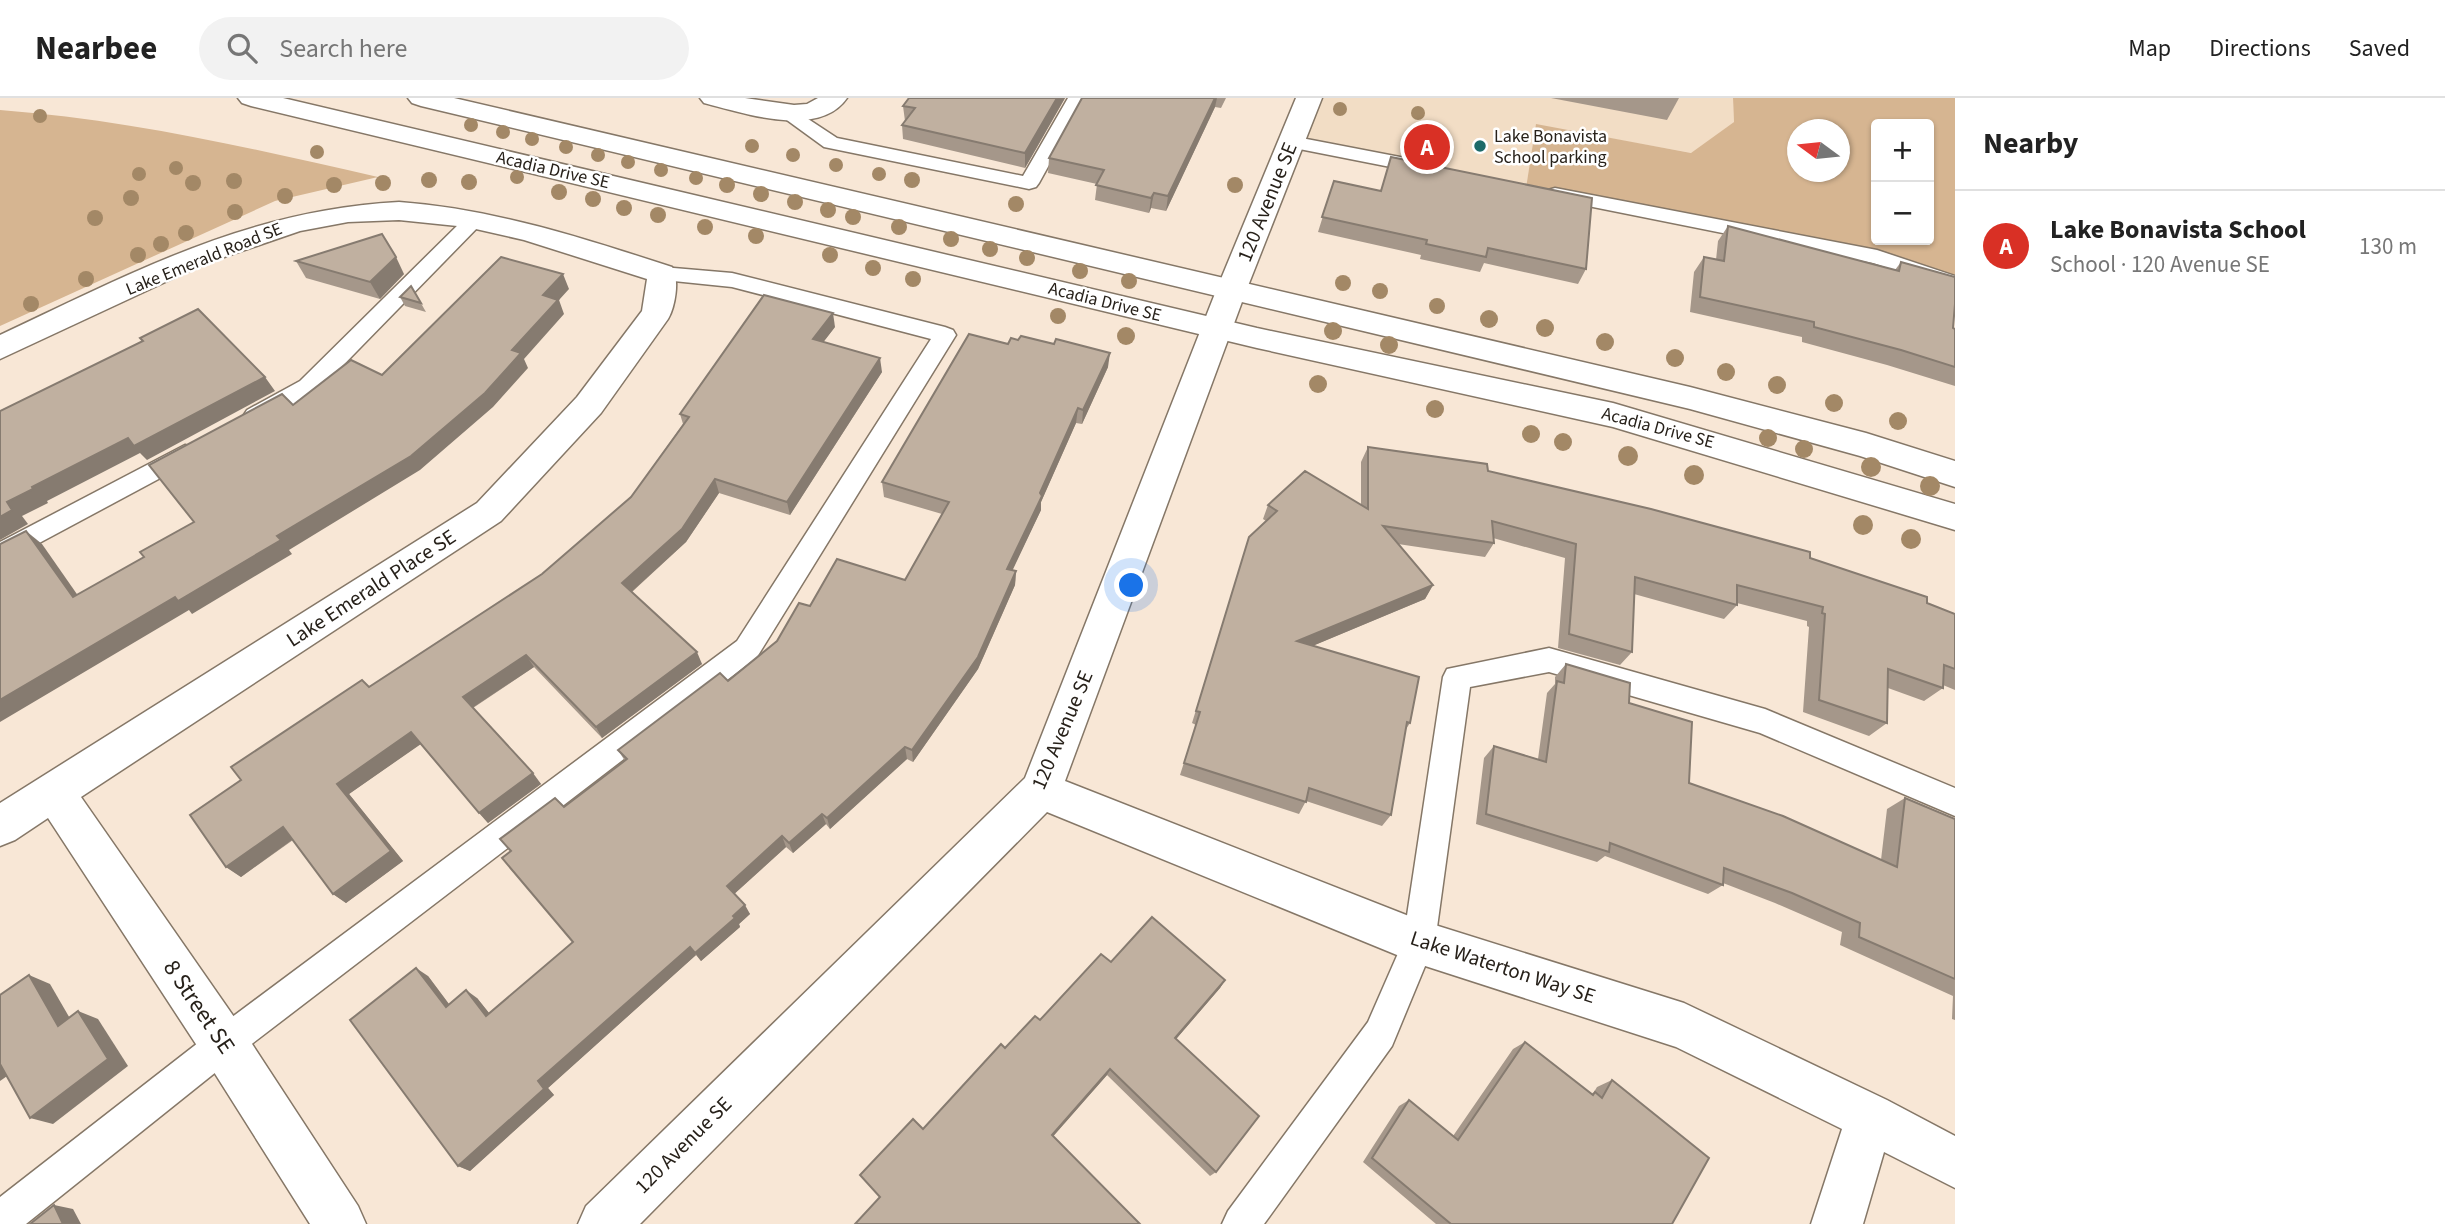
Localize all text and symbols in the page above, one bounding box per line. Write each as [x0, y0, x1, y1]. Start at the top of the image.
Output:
search box [199, 17, 689, 80]
text: Nearbee [35, 25, 157, 72]
icon: search [223, 29, 261, 67]
text: Search here [279, 30, 407, 67]
text: Map [2128, 31, 2171, 66]
text: Directions [2209, 31, 2311, 66]
text: Saved [2349, 31, 2410, 66]
north arrow [1787, 119, 1850, 182]
map controls [1871, 119, 1934, 245]
button: + [1871, 119, 1934, 182]
pin: A [1404, 121, 1450, 173]
text: Nearby [1983, 122, 2078, 165]
place label: Lake Bonavista School parking [1494, 124, 1607, 170]
street label: 120 Avenue SE [1229, 138, 1305, 266]
marker: Lake Bonavista School parking [1472, 138, 1488, 154]
street label: Acadia Drive SE [494, 145, 612, 195]
button: − [1871, 182, 1934, 245]
text: Lake Bonavista School [2050, 211, 2306, 248]
street label: Lake Emerald Road SE [122, 216, 286, 302]
text: A [1999, 230, 2013, 263]
text: 130 m [2359, 230, 2417, 263]
text: School · 120 Avenue SE [2050, 248, 2270, 281]
street label: Acadia Drive SE [1046, 276, 1164, 328]
street label: Acadia Drive SE [1599, 401, 1717, 455]
street label: Lake Emerald Place SE [280, 522, 462, 654]
your location [1114, 568, 1148, 602]
street label: 120 Avenue SE [1023, 666, 1101, 794]
street label: Lake Waterton Way SE [1406, 923, 1600, 1011]
street label: 8 Street SE [155, 953, 243, 1061]
street label: 120 Avenue SE [628, 1090, 738, 1200]

